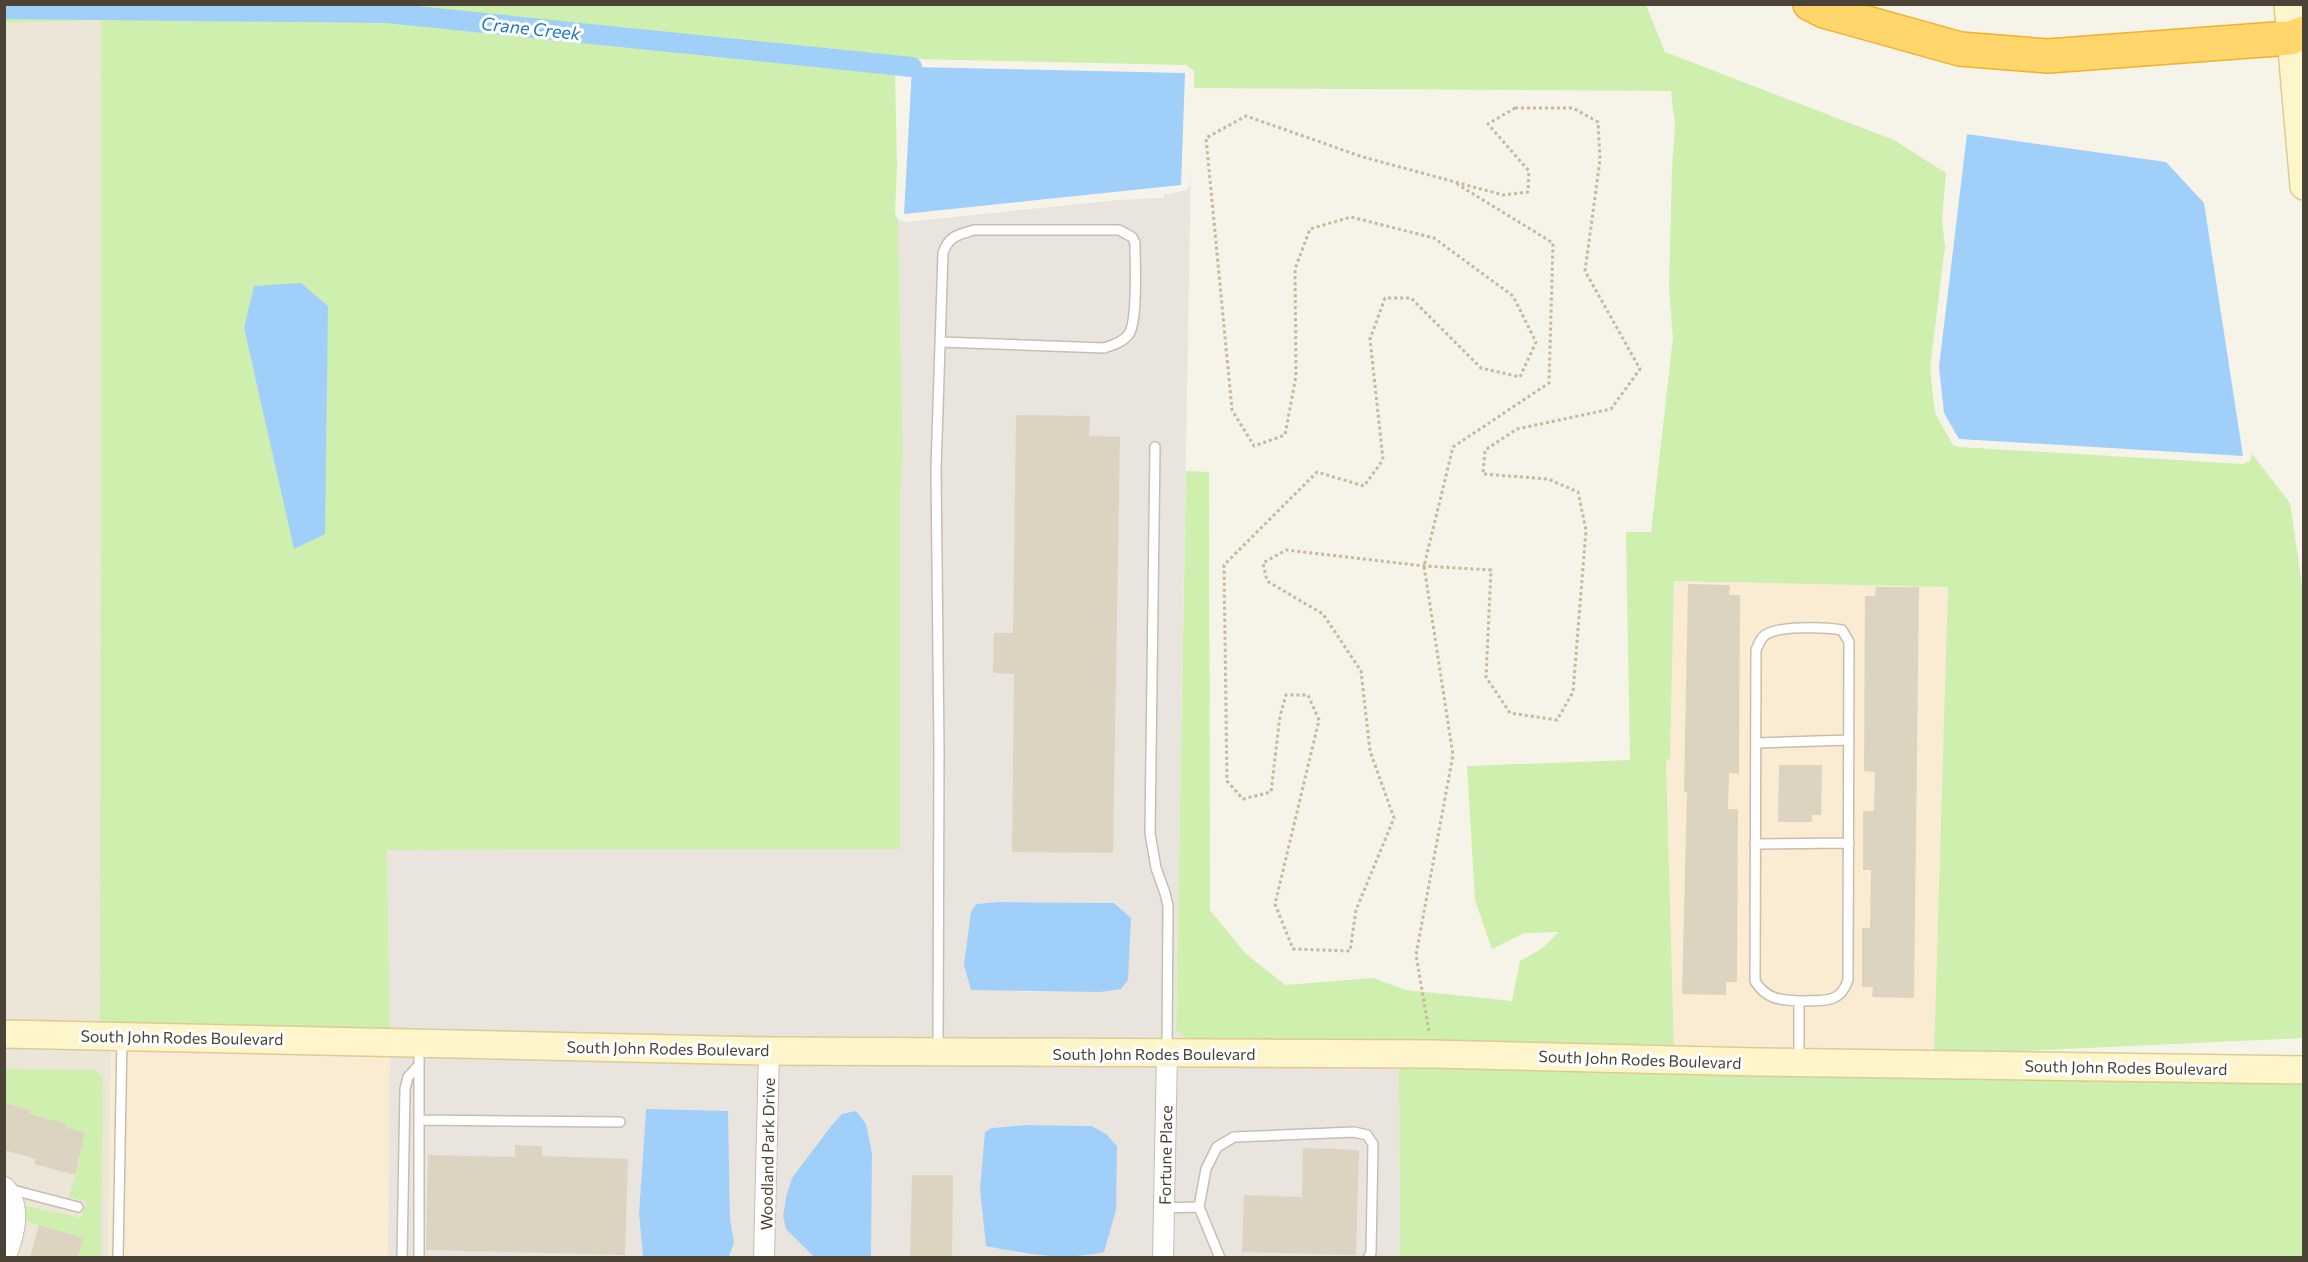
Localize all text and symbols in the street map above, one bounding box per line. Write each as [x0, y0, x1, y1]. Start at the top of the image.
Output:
water label: Crane Creek [480, 12, 583, 44]
street label: South John Rodes Boulevard [80, 1026, 284, 1048]
street label: South John Rodes Boulevard [566, 1037, 770, 1059]
street label: South John Rodes Boulevard [1053, 1044, 1255, 1063]
street label: South John Rodes Boulevard [1538, 1046, 1742, 1072]
street label: South John Rodes Boulevard [2024, 1056, 2228, 1078]
street label: Woodland Park Drive [756, 1078, 778, 1230]
street label: Fortune Place [1155, 1105, 1175, 1205]

